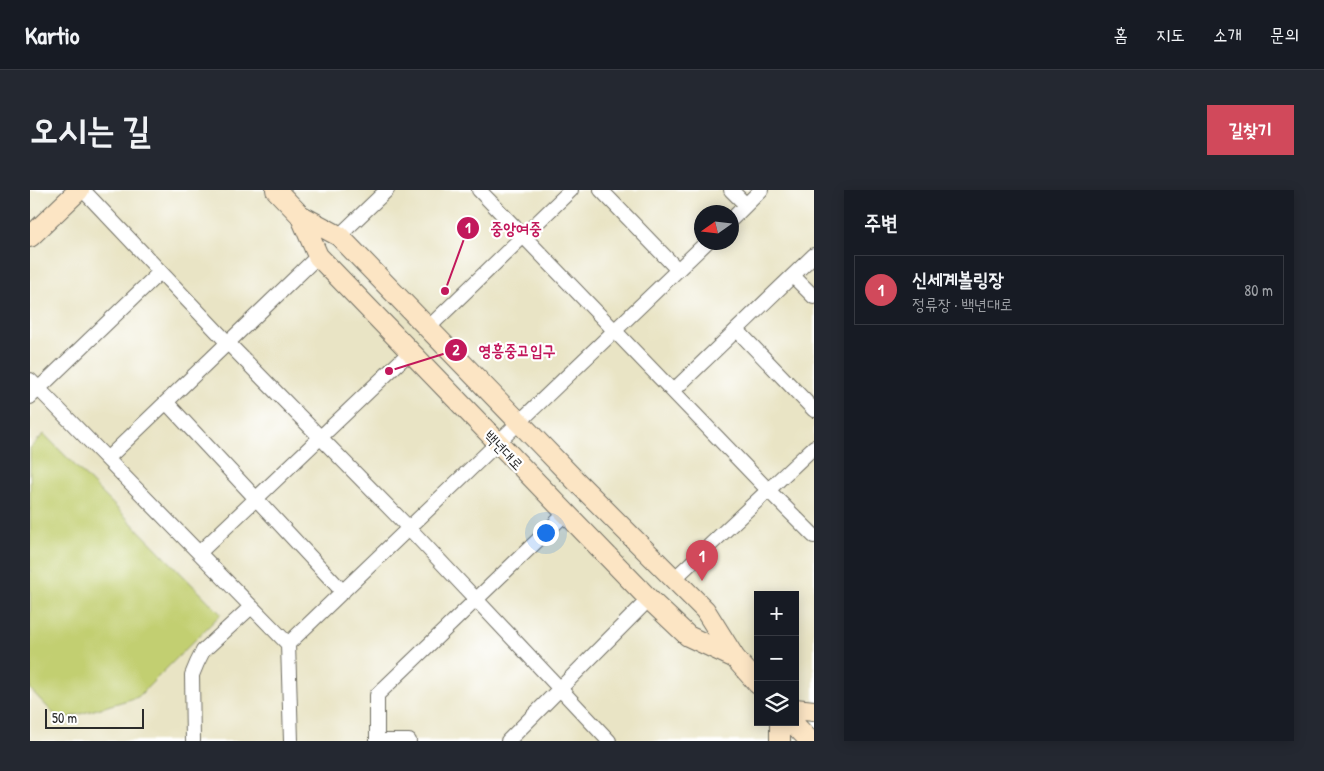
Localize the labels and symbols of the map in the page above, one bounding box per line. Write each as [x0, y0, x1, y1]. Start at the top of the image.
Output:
north arrow [694, 205, 739, 250]
callout: 중앙여중 [455, 213, 552, 244]
text: 1 [465, 217, 471, 238]
text: 중앙여중 [490, 217, 542, 239]
callout: 영흥중고입구 [443, 335, 565, 366]
text: 2 [452, 339, 460, 360]
text: 영흥중고입구 [478, 339, 556, 361]
street label: 백년대로 [480, 425, 528, 475]
your location [533, 520, 559, 546]
pin: 1 [686, 540, 718, 581]
scale bar [45, 706, 144, 729]

